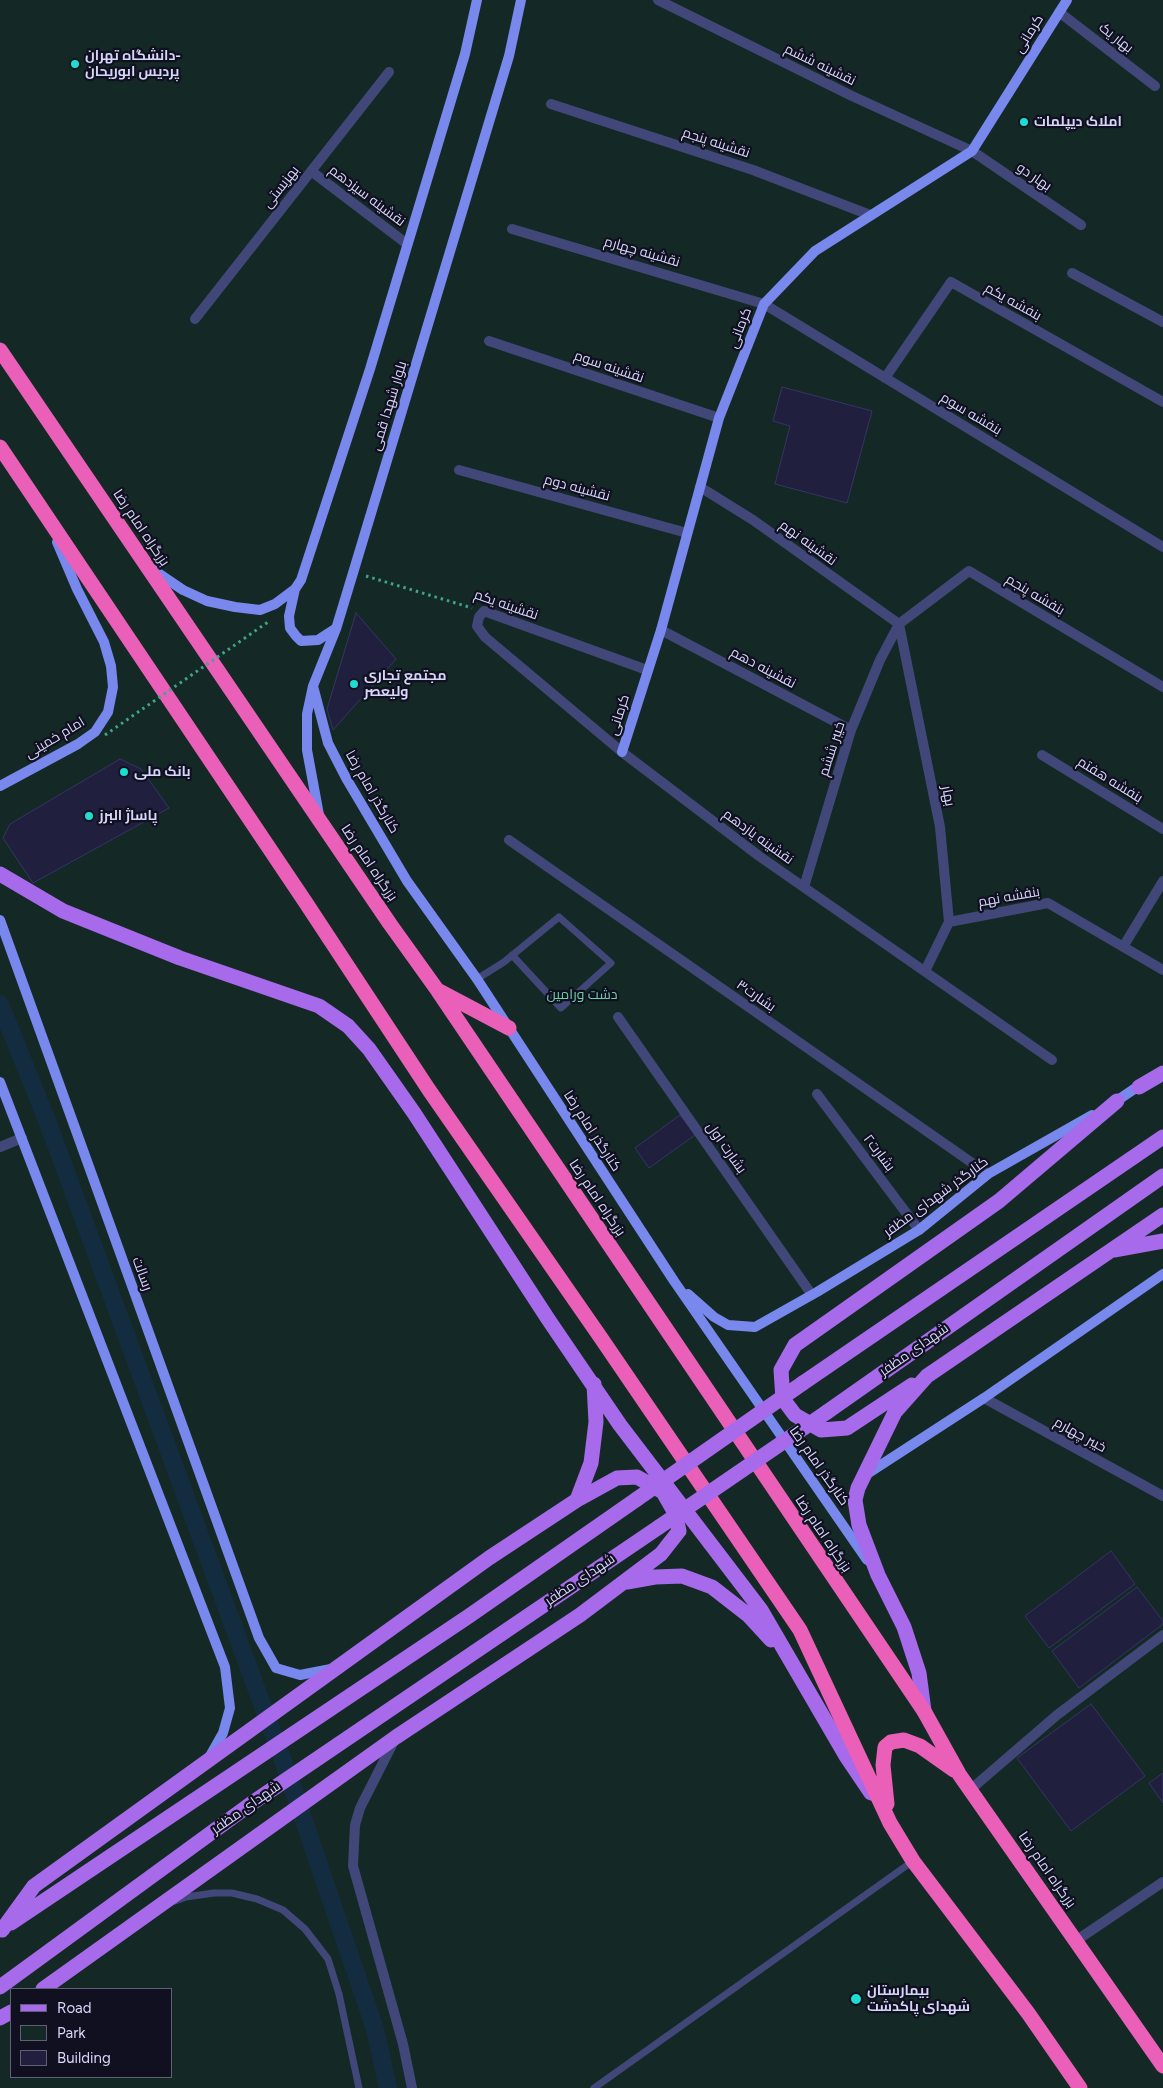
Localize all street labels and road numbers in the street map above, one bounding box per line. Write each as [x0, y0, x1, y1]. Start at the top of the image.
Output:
street label: کرمانی [1011, 12, 1047, 56]
street label: بهار یک [1095, 19, 1137, 57]
street label: نقشینه ششم [782, 40, 858, 90]
street label: نقشینه پنجم [680, 124, 752, 162]
street label: بهار دو [1013, 159, 1055, 195]
street label: بهزیستی [259, 162, 303, 212]
street label: نقشینه سیزدهم [325, 162, 409, 230]
street label: نقشینه چهارم [602, 233, 682, 271]
street label: بنفشه یکم [982, 279, 1044, 325]
street label: کرمانی [725, 305, 755, 351]
street label: نقشینه سوم [572, 347, 646, 387]
street label: بلوار شهدا قمی [367, 359, 411, 453]
street label: بنفشه سوم [937, 389, 1005, 439]
street label: نقشینه دوم [542, 471, 612, 505]
street label: بزرگراه امام رضا [109, 486, 173, 570]
street label: نقشینه نهم [776, 517, 840, 569]
street label: بنفشه پنجم [1002, 571, 1068, 619]
street label: نقشینه یکم [472, 586, 540, 624]
street label: نقشینه دهم [727, 644, 799, 692]
street label: کرمانی [605, 692, 633, 738]
street label: امام خمینی [22, 714, 88, 762]
street label: خیبر ششم [815, 720, 849, 778]
street label: کنارگذر امام رضا [341, 747, 403, 837]
street label: بنفشه هفتم [1074, 753, 1146, 807]
street label: بهار [938, 784, 958, 808]
street label: نقشینه یازدهم [719, 806, 797, 868]
street label: بزرگراه امام رضا [337, 821, 401, 905]
street label: بنفشه نهم [977, 883, 1041, 911]
street label: بشارت۳ [733, 976, 779, 1016]
street label: کنارگذر امام رضا [560, 1087, 624, 1175]
street label: بشارت اول [702, 1119, 750, 1177]
street label: بشارت۲ [860, 1131, 898, 1175]
street label: کنارگذر شهدای مظفر [880, 1153, 992, 1241]
street label: بزرگراه امام رضا [565, 1156, 629, 1240]
street label: رسالت [128, 1255, 156, 1293]
street label: شهدای مظفر [876, 1320, 952, 1380]
street label: خیبر چهارم [1051, 1414, 1109, 1456]
street label: کنارگذر امام رضا [785, 1423, 853, 1509]
street label: بزرگراه امام رضا [791, 1492, 855, 1576]
street label: شهدای مظفر [542, 1550, 618, 1610]
street label: شهدای مظفر [208, 1778, 284, 1838]
street label: بزرگراه امام رضا [1015, 1829, 1079, 1911]

